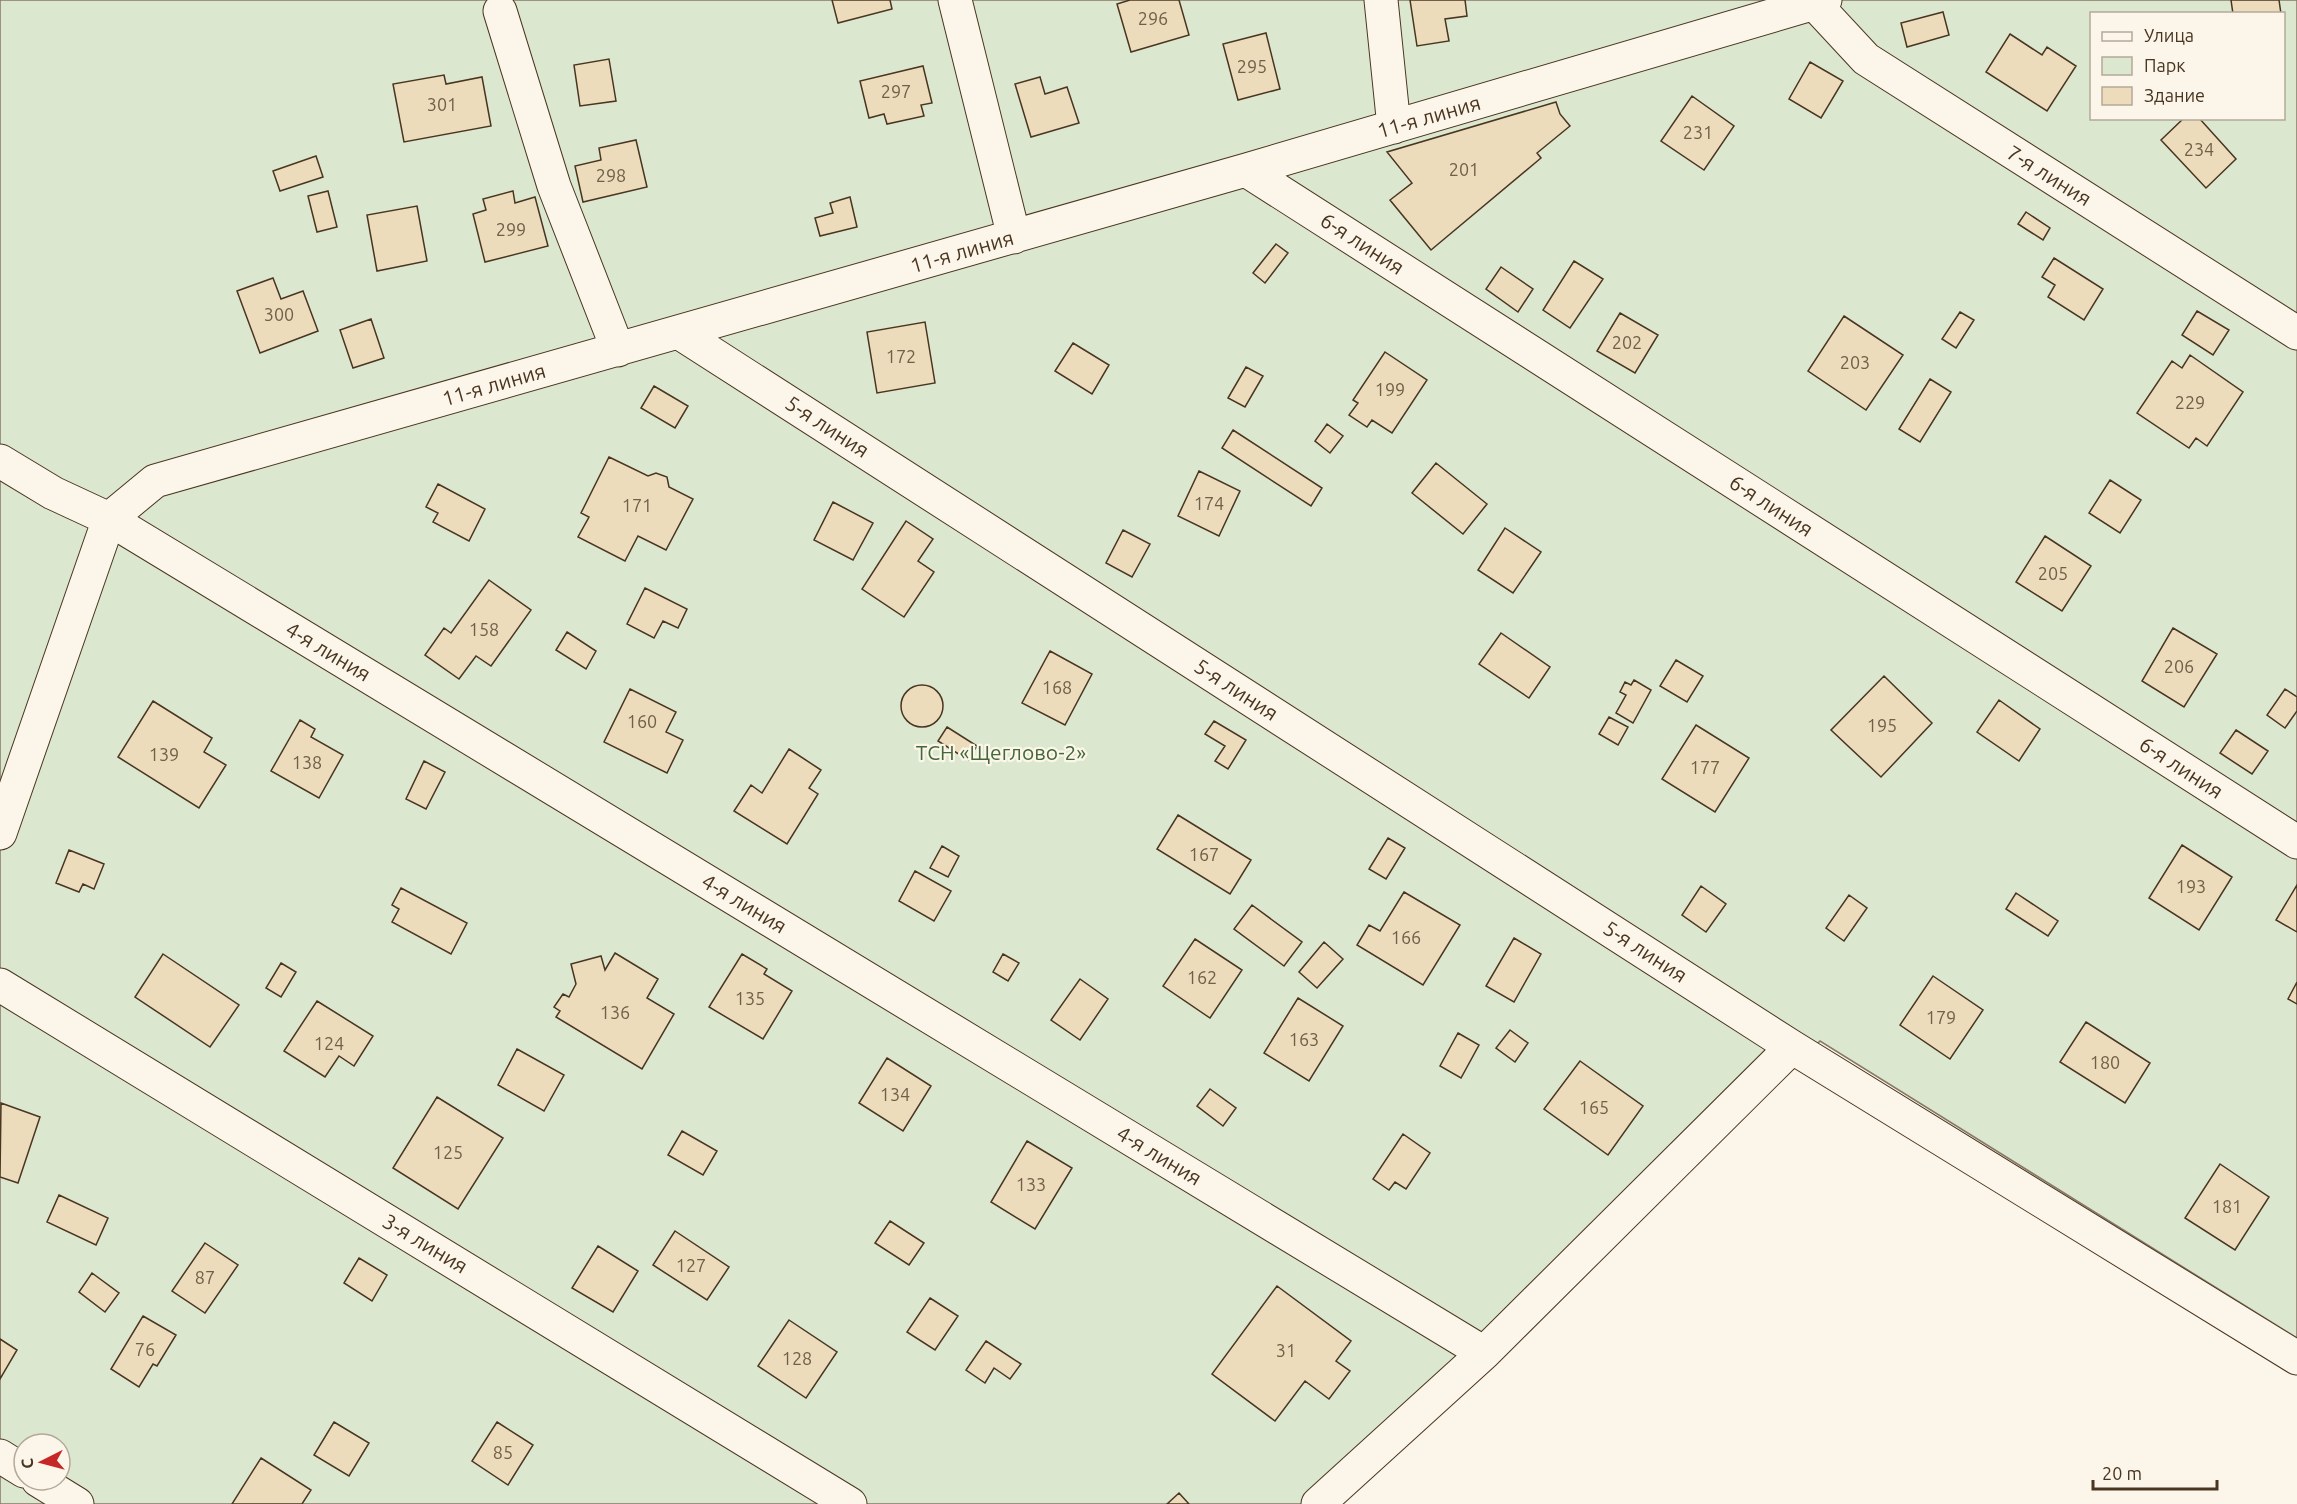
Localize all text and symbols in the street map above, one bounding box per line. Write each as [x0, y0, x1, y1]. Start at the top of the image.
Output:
house number: 296 [1138, 8, 1168, 28]
legend [2090, 12, 2285, 120]
text: Улица [2144, 25, 2194, 45]
text: Парк [2144, 55, 2185, 75]
house number: 295 [1237, 56, 1267, 76]
house number: 297 [881, 81, 911, 101]
text: Здание [2144, 85, 2205, 105]
street label: 11-я линия [1374, 90, 1483, 142]
house number: 301 [427, 94, 457, 114]
house number: 231 [1683, 122, 1713, 142]
house number: 234 [2184, 139, 2214, 159]
street label: 7-я линия [2003, 140, 2096, 210]
house number: 201 [1449, 159, 1479, 179]
house number: 298 [596, 165, 626, 185]
street label: 6-я линия [1316, 207, 1409, 279]
house number: 299 [496, 219, 526, 239]
street label: 11-я линия [907, 225, 1016, 277]
house number: 300 [264, 304, 294, 324]
house number: 202 [1612, 332, 1642, 352]
house number: 172 [886, 346, 916, 366]
house number: 203 [1840, 352, 1870, 372]
street label: 11-я линия [439, 358, 548, 410]
house number: 199 [1375, 379, 1405, 399]
street label: 5-я линия [781, 390, 874, 462]
house number: 229 [2175, 392, 2205, 412]
street label: 6-я линия [1725, 469, 1818, 541]
house number: 174 [1194, 493, 1224, 513]
house number: 171 [622, 495, 652, 515]
house number: 205 [2038, 563, 2068, 583]
street label: 4-я линия [282, 616, 375, 686]
house number: 158 [469, 619, 499, 639]
street label: 5-я линия [1190, 653, 1283, 725]
house number: 206 [2164, 656, 2194, 676]
house number: 168 [1042, 677, 1072, 697]
house number: 160 [627, 711, 657, 731]
house number: 195 [1867, 715, 1897, 735]
street label: 6-я линия [2135, 731, 2228, 803]
park label: ТСН «Щеглово-2» [916, 740, 1086, 764]
house number: 139 [149, 744, 179, 764]
house number: 138 [292, 752, 322, 772]
house number: 177 [1690, 757, 1720, 777]
house number: 167 [1189, 844, 1219, 864]
street label: 4-я линия [698, 868, 791, 938]
house number: 193 [2176, 876, 2206, 896]
street label: 5-я линия [1599, 915, 1692, 987]
house number: 166 [1391, 927, 1421, 947]
house number: 162 [1187, 967, 1217, 987]
house number: 135 [735, 988, 765, 1008]
house number: 136 [600, 1002, 630, 1022]
house number: 179 [1926, 1007, 1956, 1027]
house number: 163 [1289, 1029, 1319, 1049]
house number: 124 [314, 1033, 344, 1053]
house number: 180 [2090, 1052, 2120, 1072]
house number: 134 [880, 1084, 910, 1104]
house number: 165 [1579, 1097, 1609, 1117]
street label: 4-я линия [1113, 1120, 1206, 1190]
house number: 125 [433, 1142, 463, 1162]
house number: 133 [1016, 1174, 1046, 1194]
house number: 181 [2212, 1196, 2242, 1216]
street label: 3-я линия [379, 1208, 472, 1278]
house number: 127 [676, 1255, 706, 1275]
house number: 87 [195, 1267, 215, 1287]
house number: 76 [135, 1339, 155, 1359]
house number: 31 [1276, 1340, 1296, 1360]
house number: 128 [782, 1348, 812, 1368]
north arrow [12, 1432, 72, 1492]
house number: 85 [493, 1442, 513, 1462]
scale bar [2093, 1453, 2218, 1491]
text: С [18, 1458, 37, 1470]
text: 20 m [2102, 1463, 2142, 1483]

